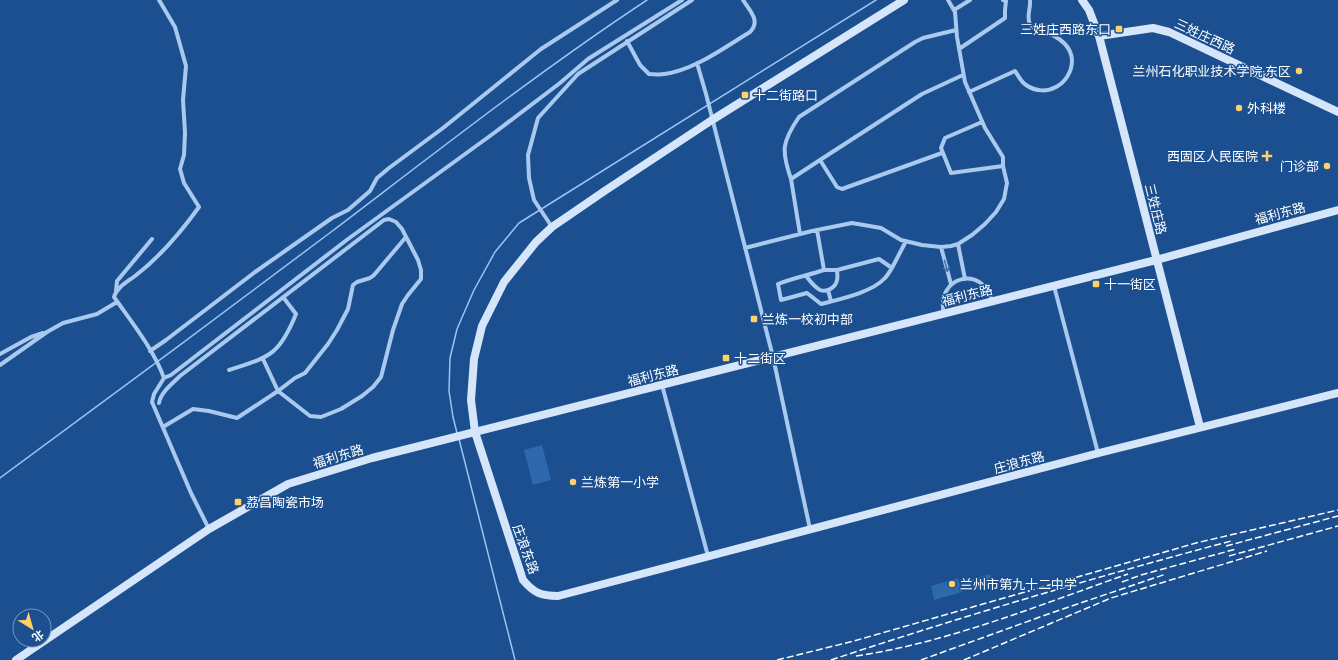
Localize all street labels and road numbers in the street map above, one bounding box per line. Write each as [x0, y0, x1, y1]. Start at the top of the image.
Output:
street label: 三姓庄西路 [1172, 15, 1238, 57]
street label: 三姓庄路 [1142, 182, 1170, 236]
street label: 福利东路 [1253, 199, 1307, 227]
street label: 福利东路 [940, 281, 994, 309]
street label: 福利东路 [626, 361, 680, 389]
street label: 福利东路 [311, 441, 365, 471]
street label: 庄浪东路 [992, 448, 1046, 476]
street label: 庄浪东路 [510, 522, 542, 576]

